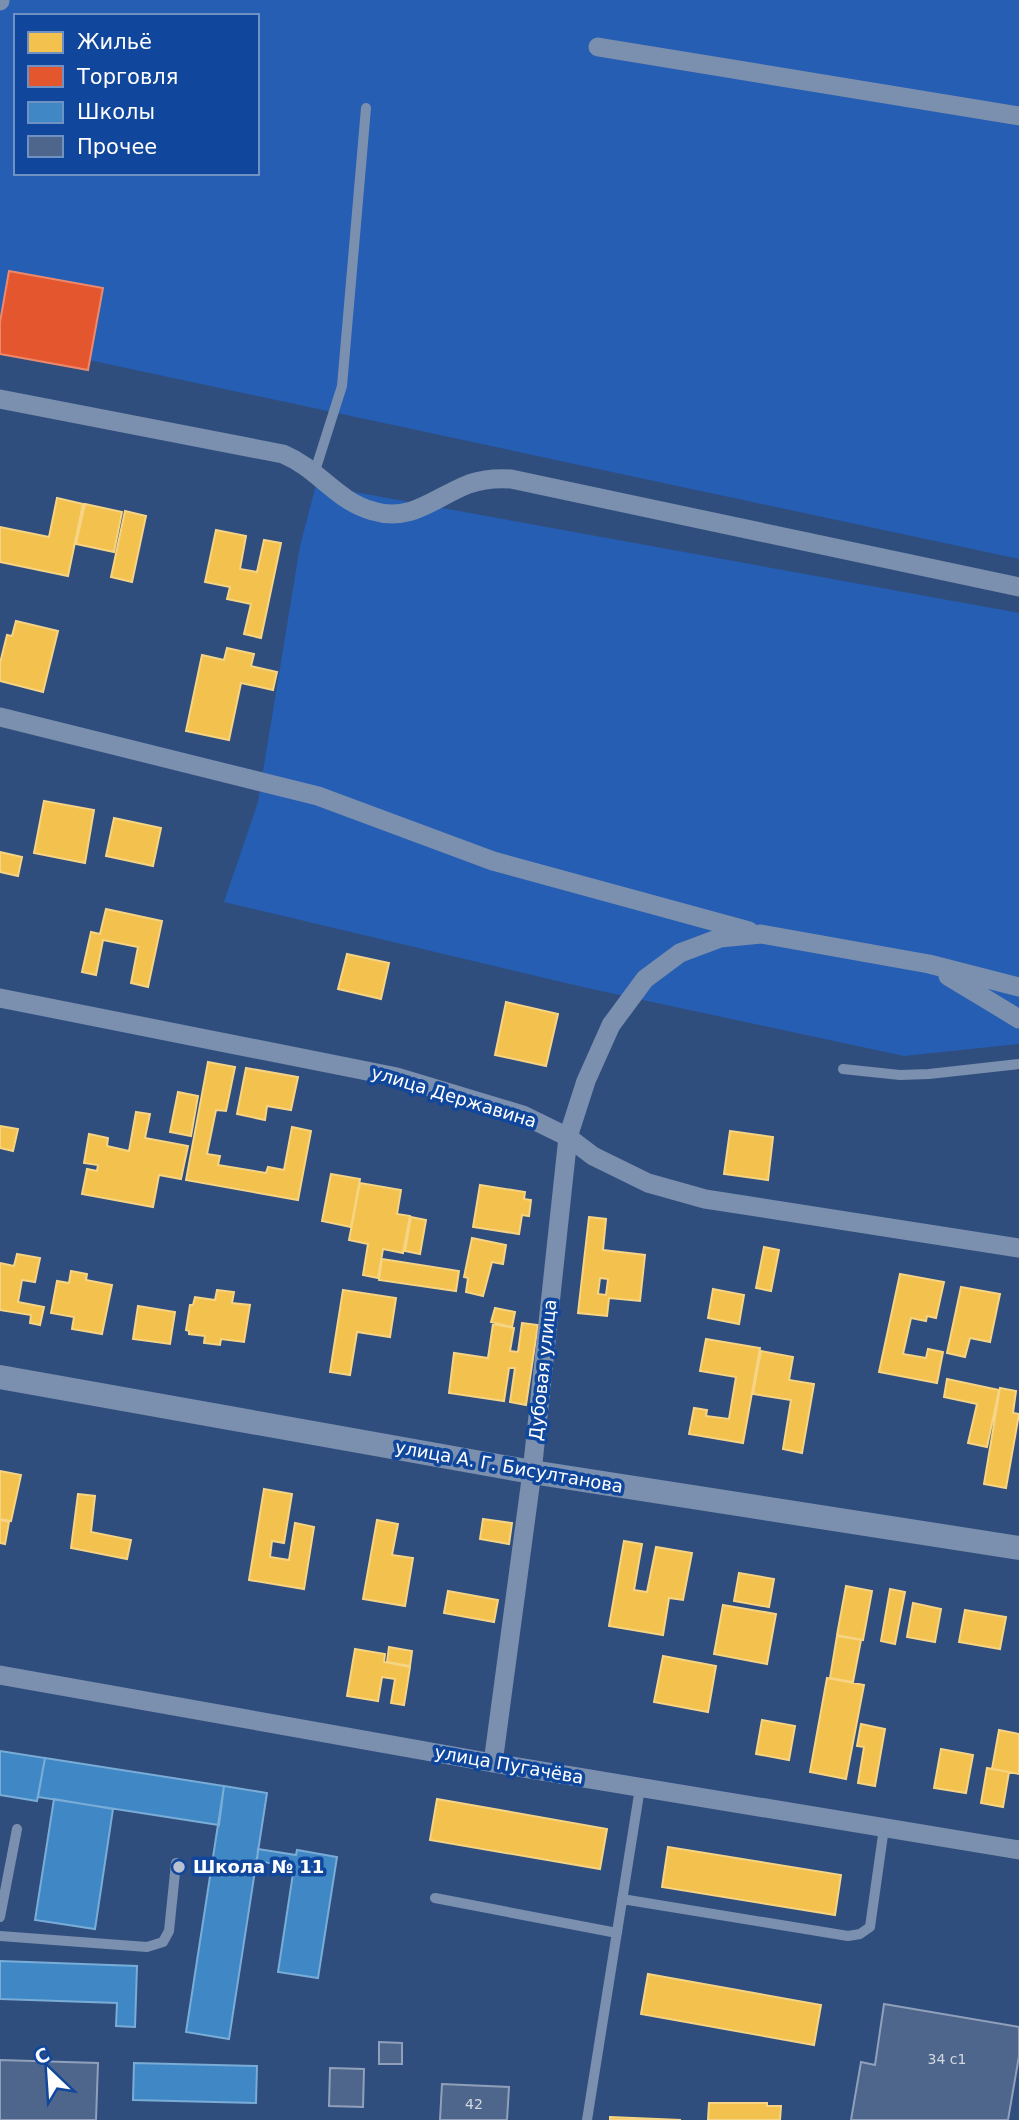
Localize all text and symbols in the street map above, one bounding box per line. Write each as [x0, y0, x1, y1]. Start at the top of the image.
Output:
legend [14, 14, 259, 175]
text: Жильё [77, 30, 152, 54]
text: Торговля [76, 65, 178, 89]
text: Школы [77, 100, 155, 124]
text: Прочее [77, 135, 157, 159]
street label: улица Державина [369, 1061, 539, 1132]
street label: Дубовая улица [525, 1298, 560, 1442]
street label: улица А. Г. Бисултанова [393, 1436, 625, 1497]
street label: улица Пугачёва [433, 1741, 585, 1788]
place label: Школа № 11 [193, 1856, 324, 1877]
marker: Школа № 11 [171, 1859, 187, 1875]
north arrow [14, 2036, 84, 2106]
text: С [31, 2043, 53, 2069]
house number: 34 с1 [928, 2051, 966, 2067]
house number: 42 [465, 2096, 483, 2112]

